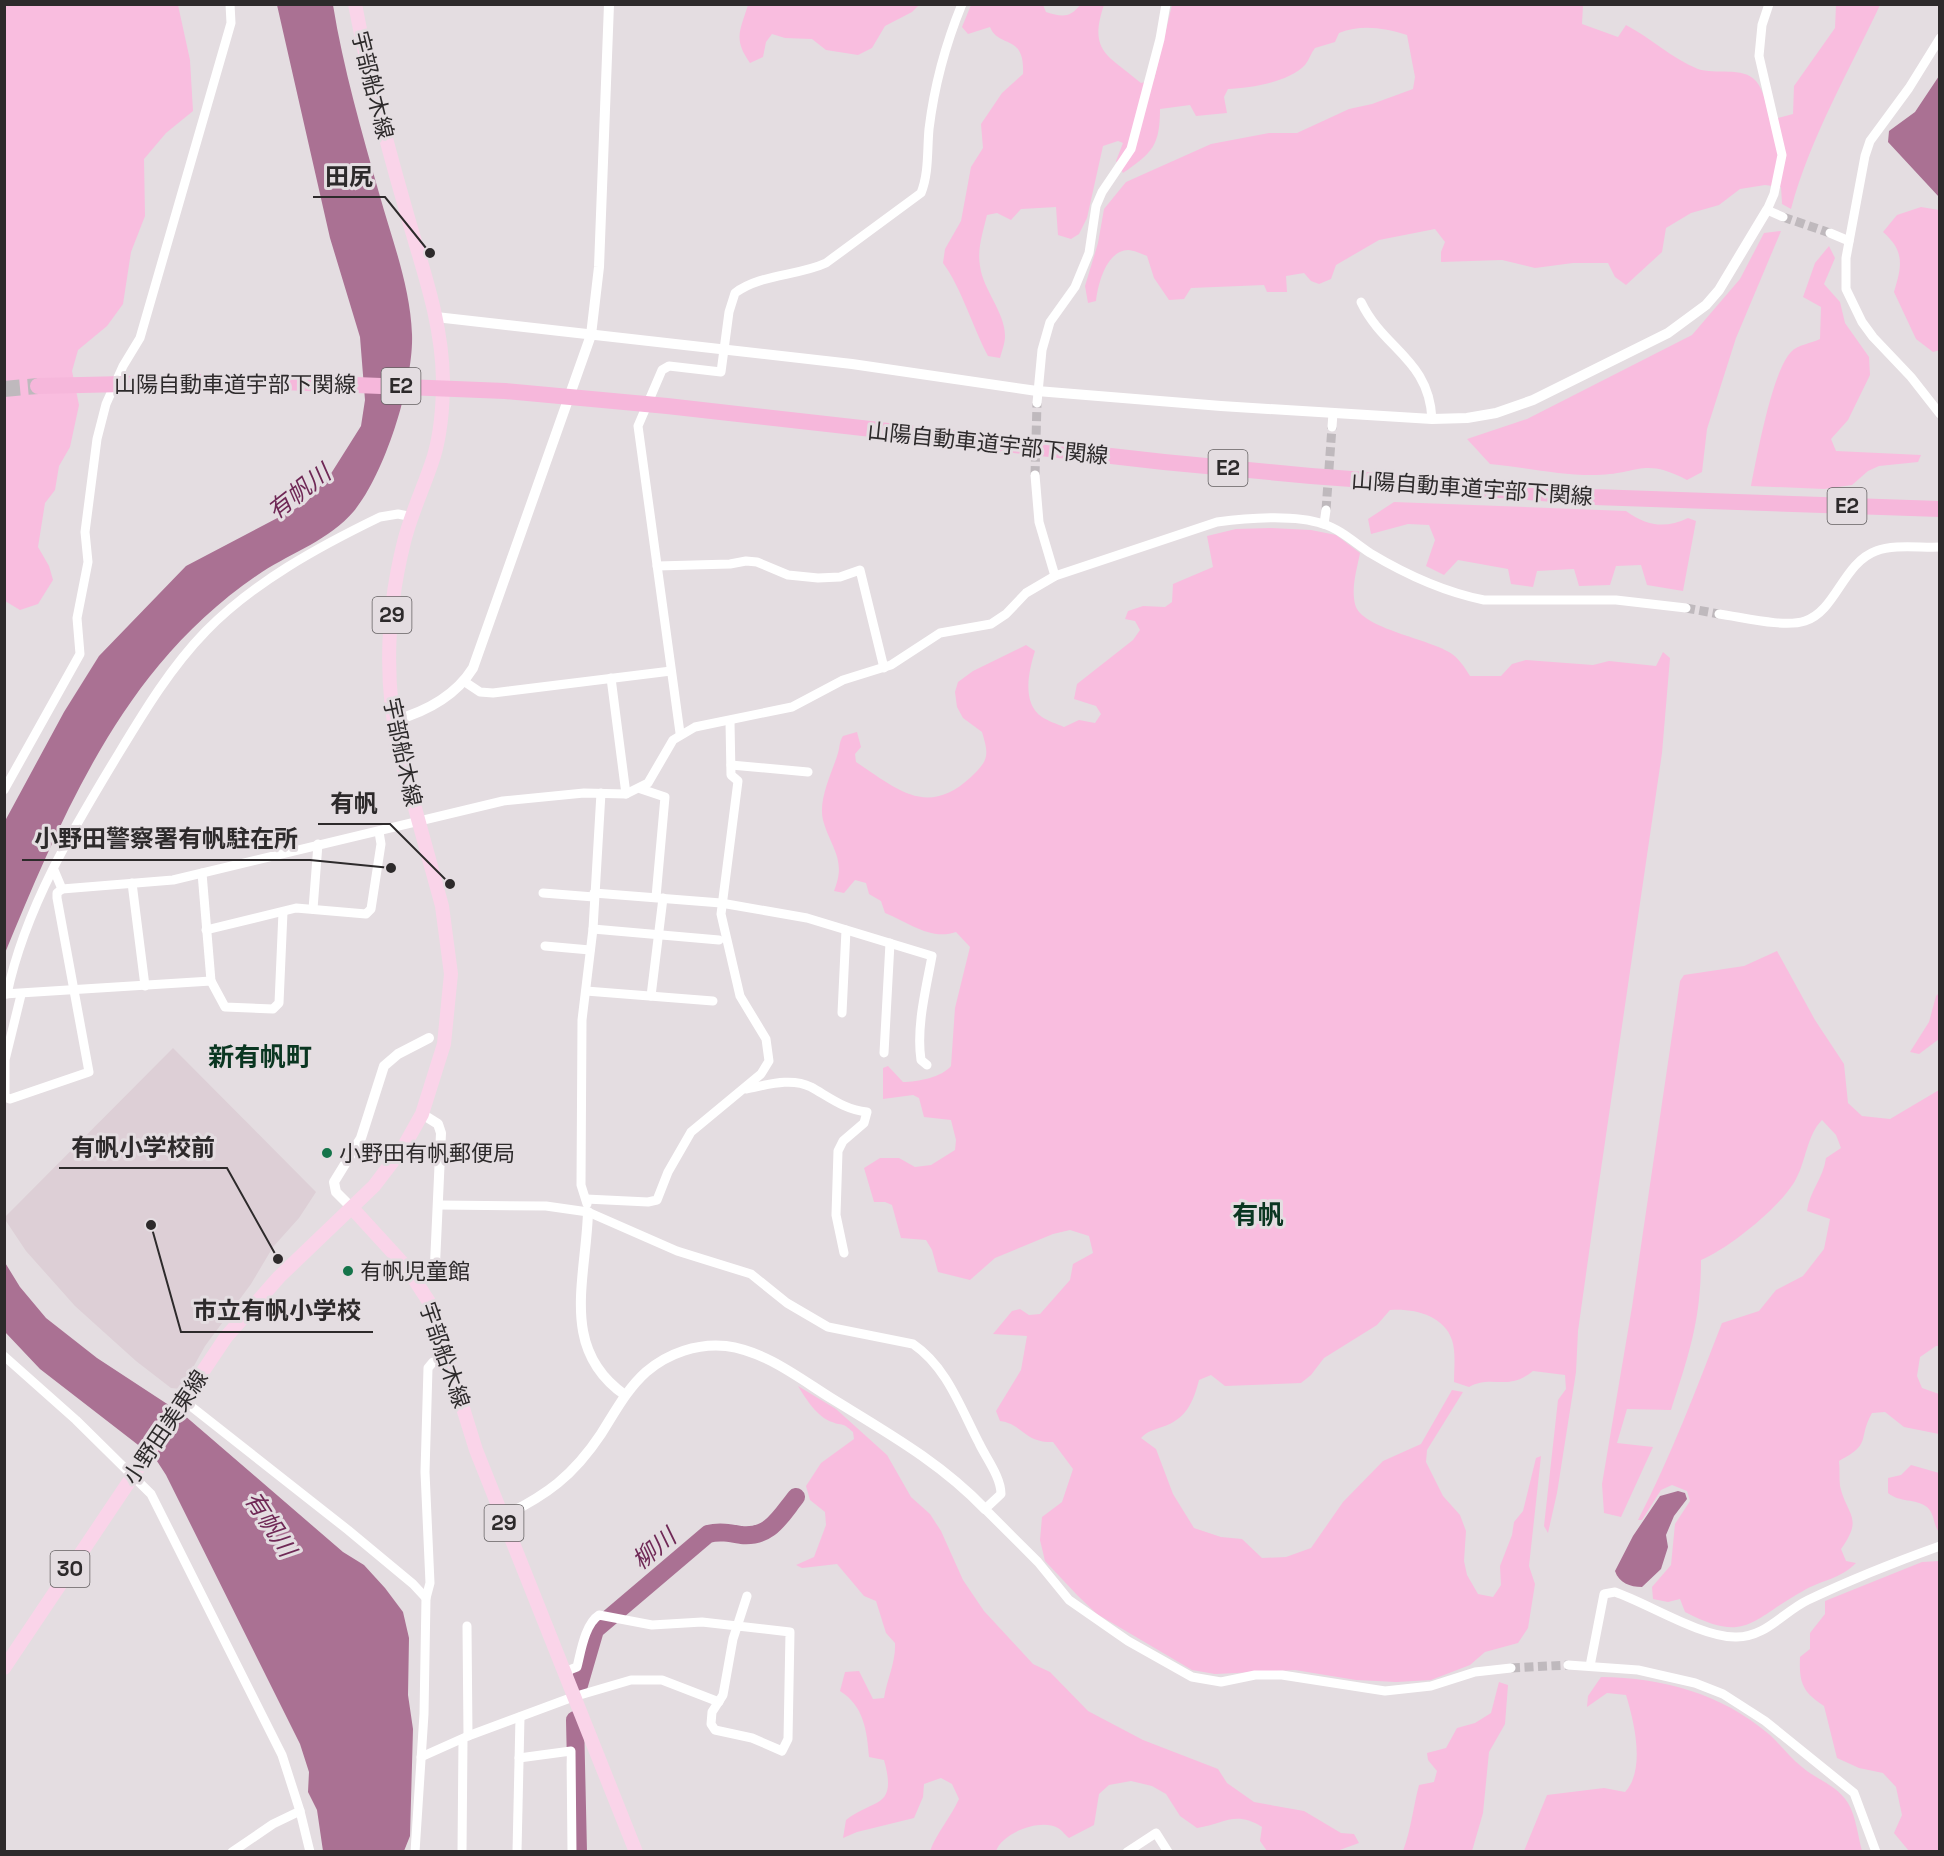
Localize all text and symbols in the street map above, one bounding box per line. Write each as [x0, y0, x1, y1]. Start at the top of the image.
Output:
street label: 宇部船木線 [346, 28, 400, 142]
callout: 田尻 [313, 155, 385, 197]
text: 田尻 [325, 161, 373, 192]
road number: E2 [382, 368, 420, 404]
street label: 山陽自動車道宇部下関線 [114, 370, 356, 398]
street label: 山陽自動車道宇部下関線 [866, 416, 1110, 470]
road number: E2 [1208, 450, 1248, 486]
water label: 有帆川 [261, 455, 339, 526]
street label: 山陽自動車道宇部下関線 [1350, 466, 1594, 510]
road number: E2 [1828, 488, 1866, 524]
road number: 29 [372, 597, 412, 633]
street label: 宇部船木線 [378, 695, 428, 809]
callout: 有帆 [318, 782, 390, 824]
text: 有帆 [330, 788, 378, 819]
callout: 小野田警察署有帆駐在所 [22, 818, 310, 860]
text: 小野田警察署有帆駐在所 [34, 823, 298, 854]
district label: 新有帆町 [208, 1040, 312, 1074]
callout: 有帆小学校前 [59, 1126, 227, 1168]
text: 有帆小学校前 [71, 1132, 215, 1163]
place label: 小野田有帆郵便局 [339, 1139, 515, 1167]
marker: 小野田有帆郵便局 [320, 1146, 334, 1160]
district label: 有帆 [1232, 1198, 1284, 1232]
place label: 有帆児童館 [360, 1257, 470, 1285]
marker: 有帆児童館 [341, 1264, 355, 1278]
callout: 市立有帆小学校 [181, 1290, 373, 1332]
text: 市立有帆小学校 [193, 1295, 361, 1326]
street label: 宇部船木線 [414, 1298, 476, 1412]
street label: 小野田美東線 [116, 1364, 214, 1490]
water label: 有帆川 [238, 1485, 305, 1565]
road number: 29 [484, 1505, 524, 1541]
water label: 柳川 [625, 1519, 684, 1576]
road number: 30 [50, 1551, 90, 1587]

